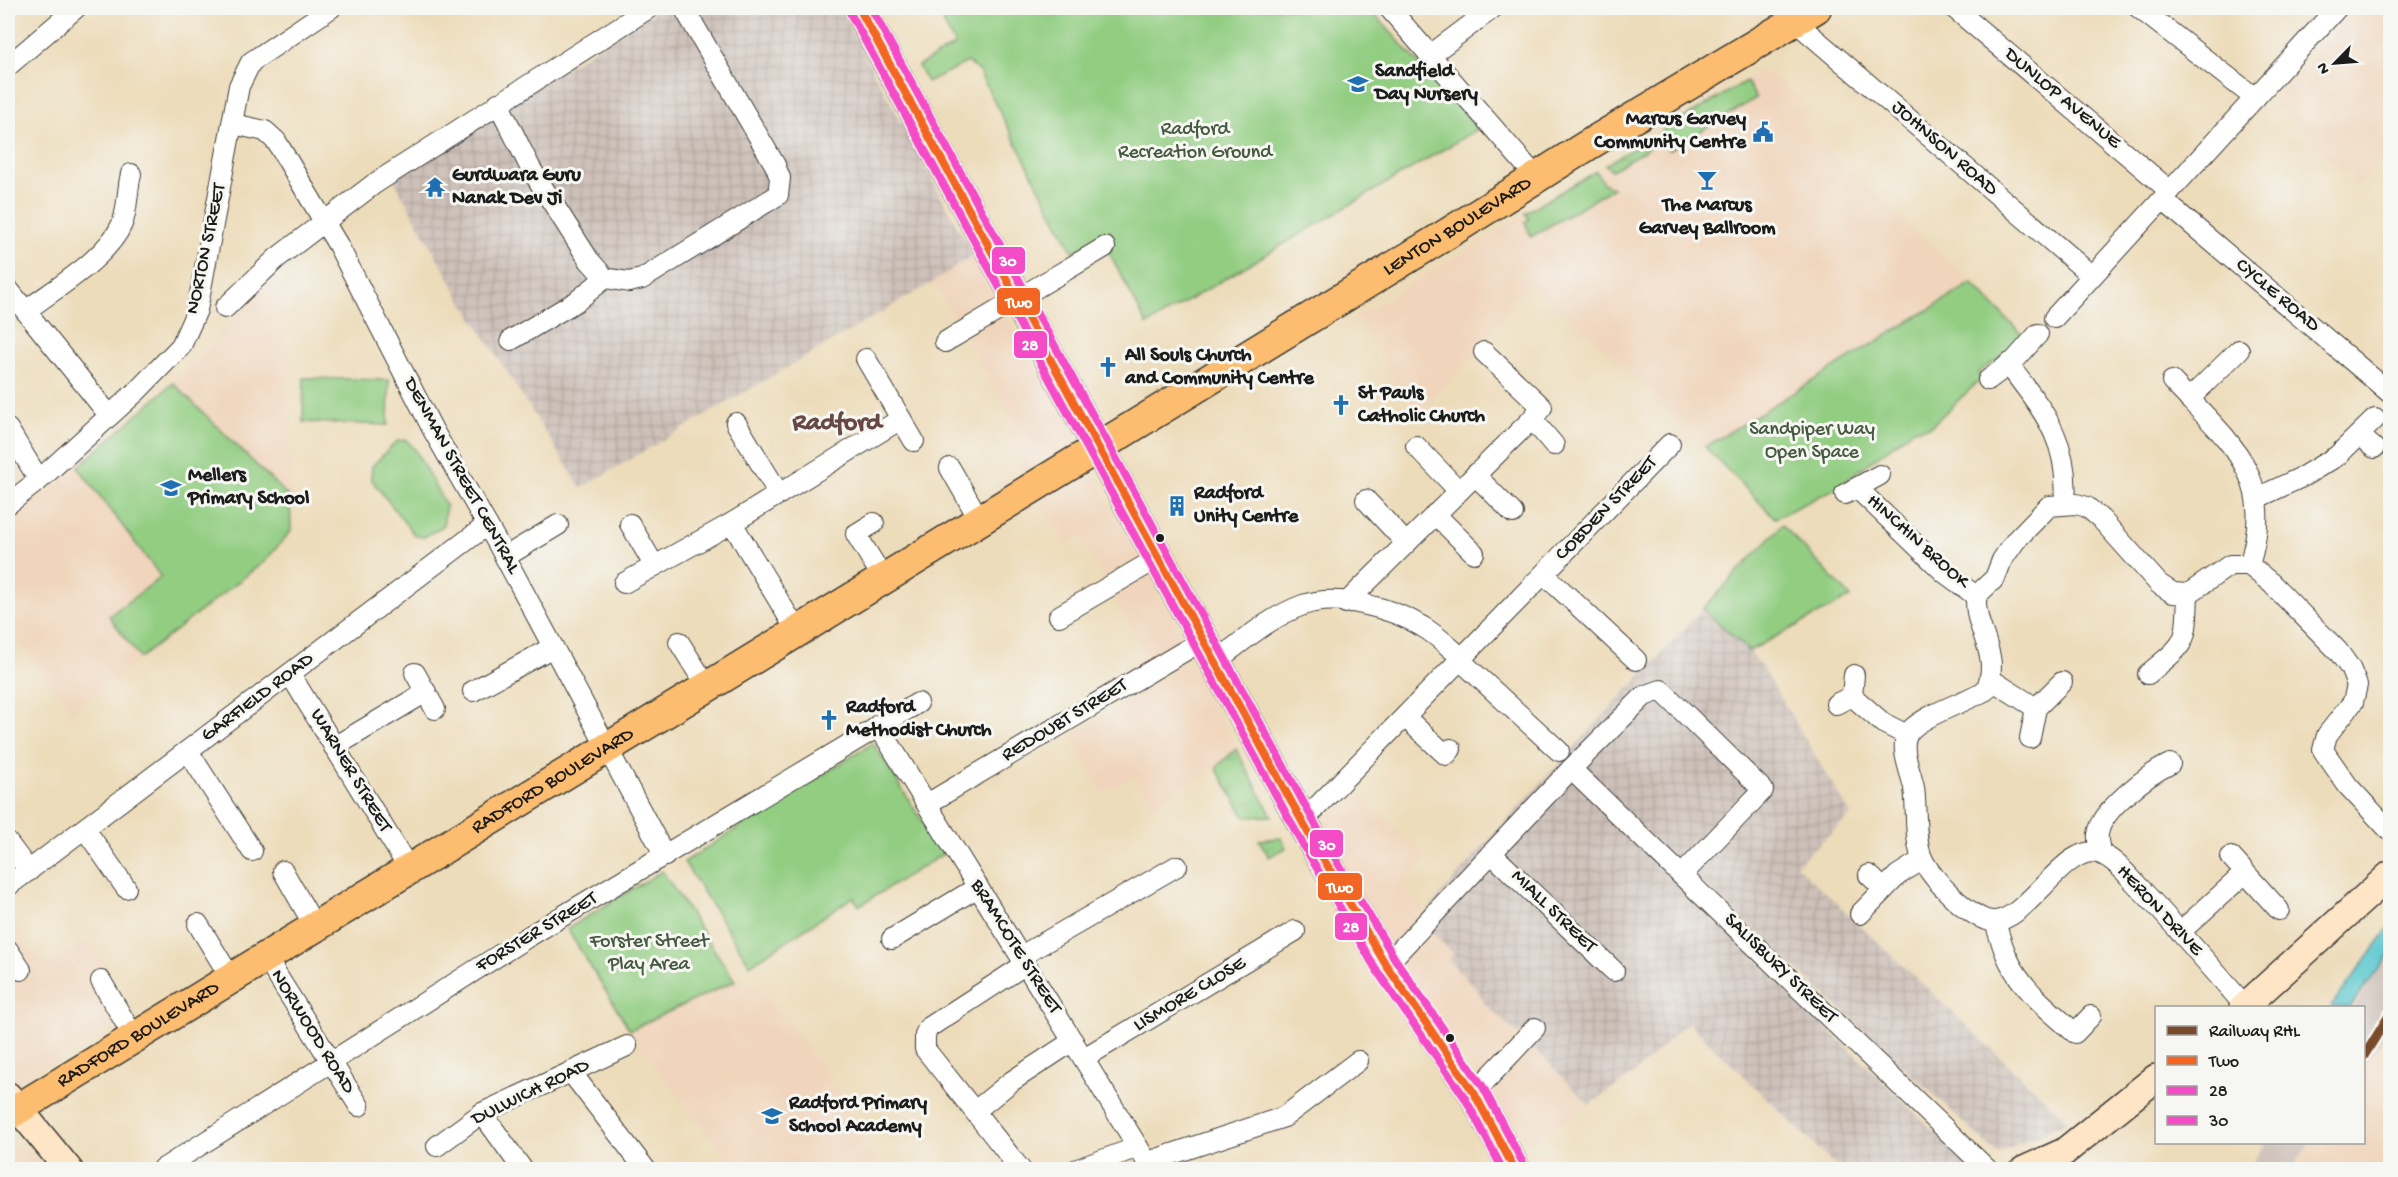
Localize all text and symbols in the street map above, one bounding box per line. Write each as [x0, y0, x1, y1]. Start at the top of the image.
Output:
north arrow [2305, 33, 2365, 93]
street label: DUNLOP AVENUE [1997, 42, 2126, 155]
text: N [2314, 59, 2335, 77]
place label: Sandfield Day Nursery [1373, 60, 1478, 107]
school or university icon: Sandfield Day Nursery [1346, 72, 1370, 96]
street label: JOHNSON ROAD [1886, 97, 2003, 202]
place label: Marcus Garvey Community Centre [1593, 109, 1747, 155]
park label: Radford Recreation Ground [1118, 119, 1274, 165]
public building icon: Marcus Garvey Community Centre [1751, 120, 1775, 144]
place label: Gurdwara Guru Nanak Dev Ji [452, 165, 581, 211]
bar icon: The Marcus Garvey Ballroom [1695, 168, 1719, 192]
street label: LENTON BOULEVARD [1379, 171, 1537, 282]
temple icon: Gurdwara Guru Nanak Dev Ji [423, 175, 447, 199]
street label: NORTON STREET [182, 180, 232, 317]
place label: The Marcus Garvey Ballroom [1639, 195, 1776, 241]
line badge: 30 [991, 246, 1026, 275]
text: 30 [998, 254, 1017, 273]
street label: CYCLE ROAD [2230, 254, 2325, 338]
line badge: Two [996, 287, 1041, 316]
text: Two [1004, 295, 1033, 314]
line badge: 28 [1013, 330, 1048, 359]
text: 28 [1022, 338, 1039, 357]
place label: All Souls Church and Community Centre [1124, 345, 1315, 391]
church icon: All Souls Church and Community Centre [1096, 355, 1120, 379]
street label: DENMAN STREET CENTRAL [397, 372, 525, 579]
place label: St Pauls Catholic Church [1357, 383, 1485, 429]
church icon: St Pauls Catholic Church [1329, 393, 1353, 417]
district label: Radford [791, 409, 884, 440]
park label: Sandpiper Way Open Space [1749, 419, 1875, 465]
street label: COBDEN STREET [1551, 451, 1664, 566]
place label: Mellers Primary School [187, 465, 310, 511]
school or university icon: Mellers Primary School [159, 476, 183, 500]
place label: Radford Unity Centre [1193, 483, 1299, 529]
street label: HINCHIN BROOK [1861, 490, 1974, 595]
building icon: Radford Unity Centre [1165, 494, 1189, 518]
unlabelled marker [1154, 532, 1166, 544]
street label: GARFIELD ROAD [197, 648, 320, 748]
street label: REDOUBT STREET [998, 674, 1133, 768]
place label: Radford Methodist Church [845, 697, 992, 743]
street label: WARNER STREET [304, 705, 397, 838]
church icon: Radford Methodist Church [817, 708, 841, 732]
street label: RADFORD BOULEVARD [468, 722, 639, 840]
line badge: 30 [1309, 829, 1344, 858]
text: 30 [1317, 838, 1336, 857]
street label: HERON DRIVE [2111, 861, 2208, 962]
street label: MIALL STREET [1505, 866, 1601, 959]
line badge: Two [1317, 872, 1363, 901]
street label: BRAMCOTE STREET [964, 875, 1066, 1020]
text: Two [1325, 880, 1354, 899]
street label: FORSTER STREET [471, 887, 603, 979]
street label: SALISBURY STREET [1718, 909, 1842, 1030]
line badge: 28 [1334, 912, 1368, 941]
text: 28 [1343, 920, 1360, 939]
park label: Forster Street Play Area [589, 931, 710, 977]
street label: LISMORE CLOSE [1130, 952, 1252, 1038]
street label: NORWOOD ROAD [265, 966, 360, 1099]
street label: RADFORD BOULEVARD [53, 976, 225, 1093]
legend [2155, 1006, 2365, 1144]
text: Railway RHL [2209, 1022, 2301, 1043]
unlabelled marker [1444, 1032, 1456, 1044]
text: Two [2208, 1052, 2239, 1073]
street label: DULWICH ROAD [467, 1054, 594, 1132]
text: 28 [2209, 1082, 2228, 1103]
place label: Radford Primary School Academy [788, 1093, 927, 1139]
school or university icon: Radford Primary School Academy [760, 1104, 784, 1128]
text: 30 [2208, 1112, 2229, 1133]

